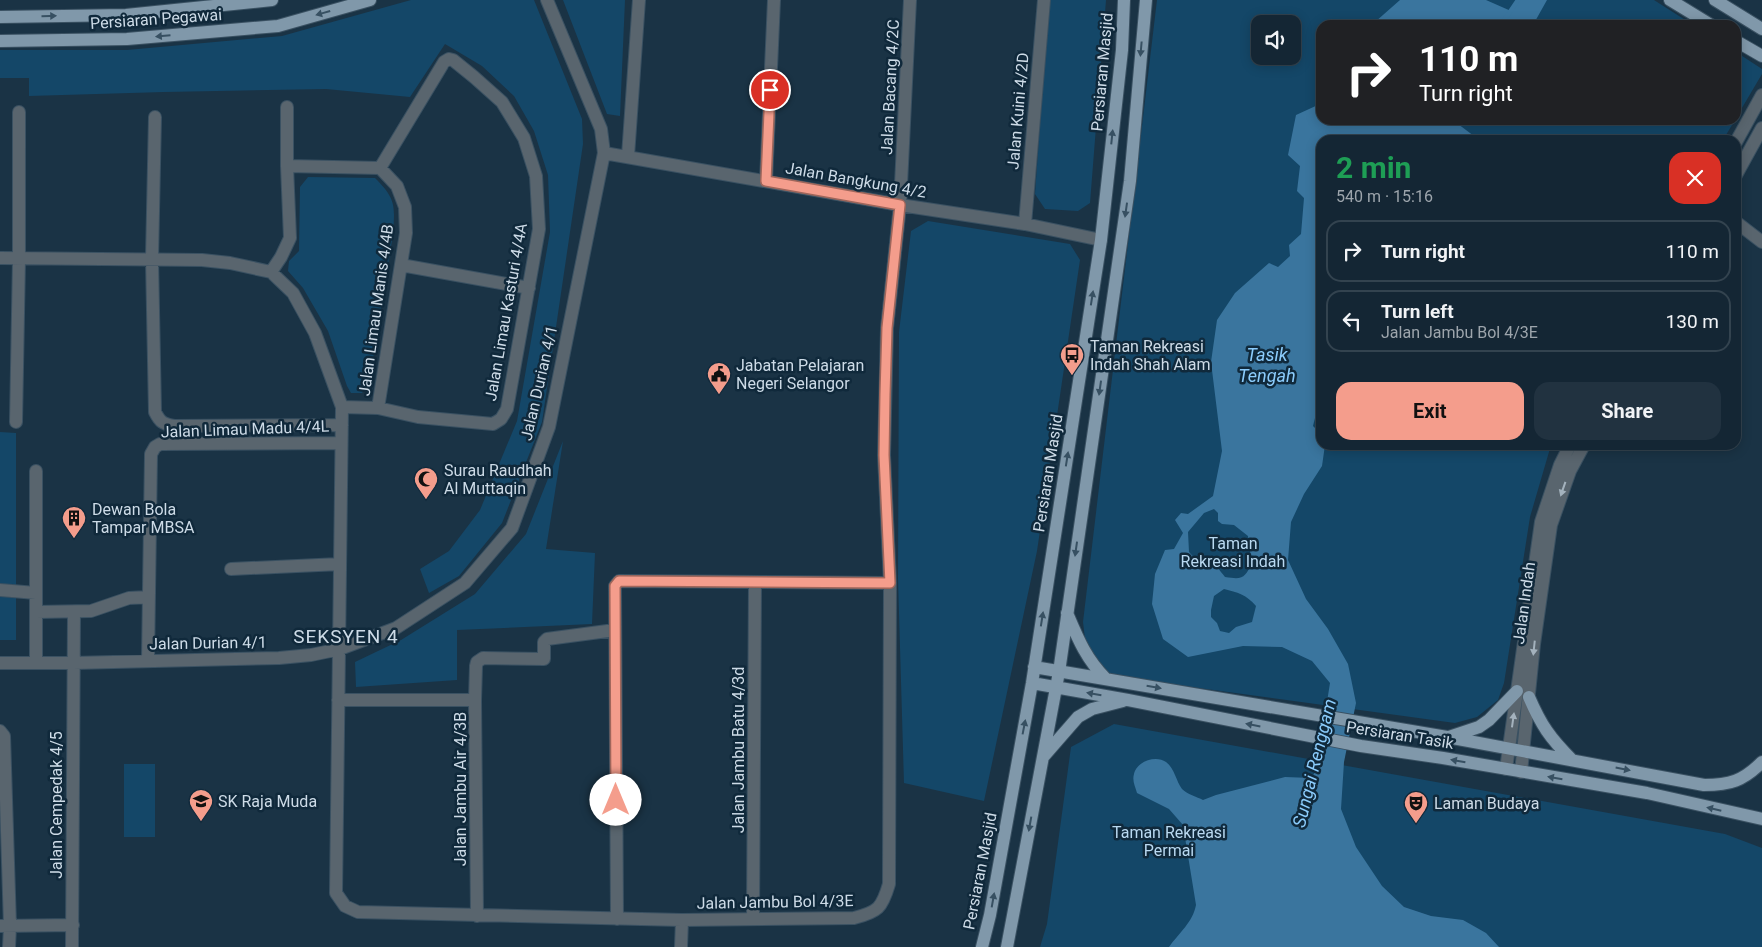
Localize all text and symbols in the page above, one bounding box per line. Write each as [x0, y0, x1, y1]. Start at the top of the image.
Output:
street label: Persiaran Pegawai [89, 5, 223, 33]
one-way arrow [316, 10, 331, 18]
one-way arrow [41, 12, 57, 20]
street label: Persiaran Masjid [1087, 12, 1117, 132]
map controls [1251, 15, 1301, 65]
button: sound [1251, 15, 1301, 65]
street label: Jalan Bacang 4/2C [877, 19, 903, 155]
one-way arrow [155, 32, 171, 40]
text: 110 m [1419, 39, 1518, 80]
icon: right [1336, 40, 1401, 105]
one-way arrow [1137, 41, 1145, 57]
street label: Jalan Kuini 4/2D [1003, 52, 1033, 170]
pin [749, 69, 791, 111]
icon: arrive [756, 76, 784, 104]
text: Turn right [1419, 81, 1513, 106]
one-way arrow [1108, 129, 1116, 145]
text: 2 min [1336, 150, 1411, 185]
button: close [1669, 152, 1721, 204]
street label: Jalan Bangkung 4/2 [784, 158, 928, 202]
text: 540 m · 15:16 [1336, 187, 1433, 206]
one-way arrow [1122, 203, 1130, 219]
street label: Jalan Limau Kasturi 4/4A [481, 221, 531, 402]
street label: Jalan Limau Manis 4/4B [355, 223, 397, 397]
icon: right [1338, 237, 1366, 265]
text: Turn right [1381, 240, 1465, 263]
text: 110 m [1666, 240, 1719, 263]
one-way arrow [1088, 290, 1096, 306]
text: Turn left [1381, 300, 1454, 323]
icon: left [1338, 307, 1366, 335]
text: 130 m [1666, 310, 1719, 333]
text: Jalan Jambu Bol 4/3E [1381, 323, 1538, 342]
street label: Jalan Durian 4/1 [517, 324, 561, 442]
place label: Taman Rekreasi Indah Shah Alam [1090, 337, 1211, 374]
bus stop icon: Taman Rekreasi Indah Shah Alam [1059, 342, 1085, 376]
water label: Tasik Tengah [1238, 344, 1296, 386]
place label: Jabatan Pelajaran Negeri Selangor [736, 356, 864, 393]
public building icon: Jabatan Pelajaran Negeri Selangor [706, 361, 732, 395]
one-way arrow [1095, 381, 1103, 397]
button: Exit [1336, 382, 1524, 440]
button: Share [1534, 382, 1721, 440]
street label: Persiaran Masjid [1029, 413, 1067, 533]
street label: Jalan Limau Madu 4/4L [160, 417, 330, 441]
one-way arrow [1063, 450, 1071, 466]
place label: Surau Raudhah Al Muttaqin [444, 461, 552, 498]
mosque icon: Surau Raudhah Al Muttaqin [413, 466, 439, 500]
one-way arrow [1559, 482, 1567, 497]
place label: Dewan Bola Tampar MBSA [92, 500, 195, 537]
building icon: Dewan Bola Tampar MBSA [61, 505, 87, 539]
park label: Taman Rekreasi Indah [1181, 534, 1285, 571]
one-way arrow [1072, 542, 1080, 558]
street label: Jalan Indah [1509, 561, 1539, 645]
one-way arrow [1038, 611, 1046, 627]
district label: SEKSYEN 4 [293, 625, 399, 648]
street label: Jalan Durian 4/1 [149, 632, 267, 654]
one-way arrow [1530, 640, 1538, 656]
street label: Jalan Jambu Batu 4/3d [729, 667, 748, 833]
one-way arrow [1146, 684, 1162, 692]
one-way arrow [1086, 689, 1102, 697]
water label: Sungai Renggam [1288, 697, 1340, 829]
one-way arrow [1509, 711, 1517, 727]
street label: Jalan Jambu Air 4/3B [451, 712, 470, 866]
street label: Persiaran Tasik [1345, 717, 1456, 753]
one-way arrow [1020, 719, 1028, 735]
one-way arrow [1245, 720, 1261, 728]
street label: Jalan Cempedak 4/5 [47, 731, 66, 879]
one-way arrow [1450, 756, 1466, 764]
one-way arrow [1616, 766, 1632, 774]
position arrow [589, 773, 641, 825]
one-way arrow [1547, 773, 1563, 781]
school or university icon: SK Raja Muda [188, 788, 214, 822]
theatre icon: Laman Budaya [1403, 790, 1429, 824]
place label: SK Raja Muda [218, 792, 317, 811]
place label: Laman Budaya [1434, 794, 1539, 813]
one-way arrow [1707, 805, 1722, 813]
street label: Persiaran Masjid [959, 811, 1001, 931]
one-way arrow [1025, 816, 1033, 832]
park label: Taman Rekreasi Permai [1112, 823, 1226, 860]
street label: Jalan Jambu Bol 4/3E [696, 891, 854, 913]
one-way arrow [989, 891, 997, 907]

